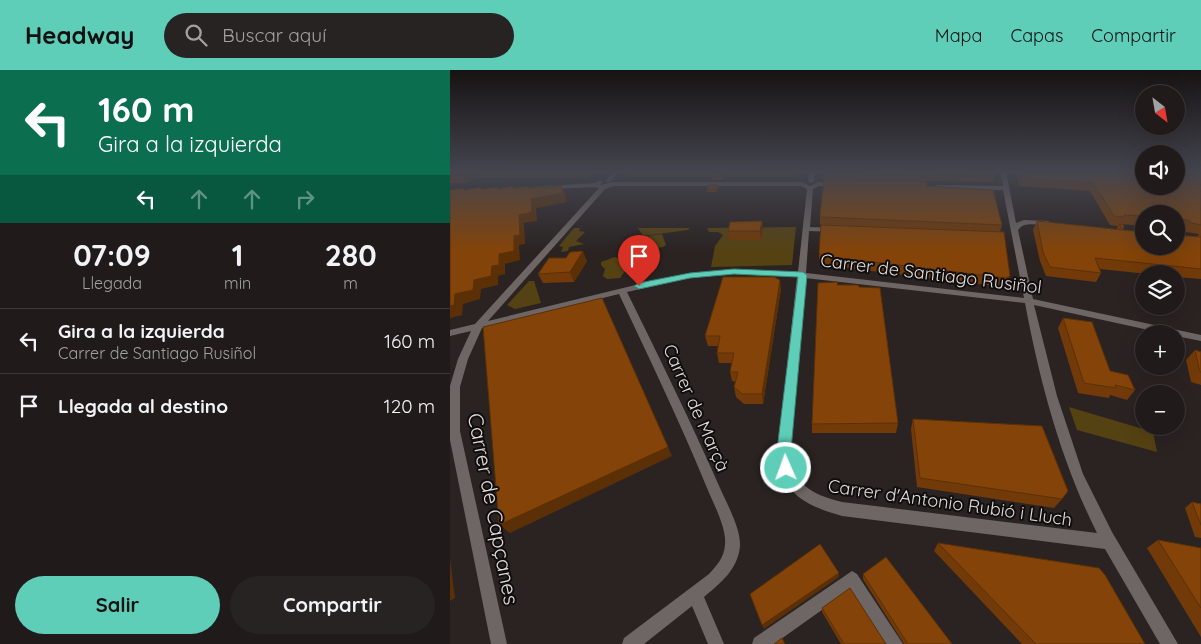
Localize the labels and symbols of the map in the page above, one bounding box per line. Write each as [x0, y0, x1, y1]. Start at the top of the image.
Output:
north arrow [1135, 85, 1185, 135]
pin [618, 235, 660, 286]
street label: Carrer de Santiago Rusiñol [819, 249, 1043, 299]
street label: Carrer de Marçà [658, 340, 735, 475]
street label: Carrer de Capçanes [463, 411, 525, 607]
position arrow [759, 441, 811, 493]
street label: Carrer d'Antonio Rubió i Lluch [826, 474, 1074, 531]

